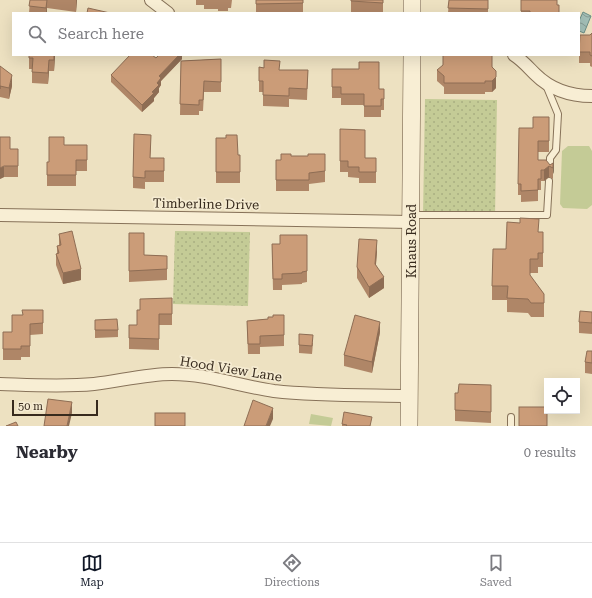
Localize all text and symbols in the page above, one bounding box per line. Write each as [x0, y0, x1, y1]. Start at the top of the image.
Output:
search box [12, 12, 580, 56]
icon: search [26, 23, 48, 45]
text: Search here [58, 25, 144, 43]
street label: Timberline Drive [153, 196, 259, 212]
street label: Knaus Road [404, 203, 419, 278]
street label: Hood View Lane [179, 354, 283, 384]
map controls [544, 378, 580, 414]
button: locate [544, 378, 580, 414]
scale bar [12, 398, 98, 417]
text: 50 m [18, 400, 43, 413]
text: Nearby [16, 442, 78, 462]
text: 0 results [524, 445, 576, 460]
tab: Map [80, 552, 104, 589]
tab: Directions [264, 552, 320, 589]
tab: Saved [480, 552, 512, 589]

